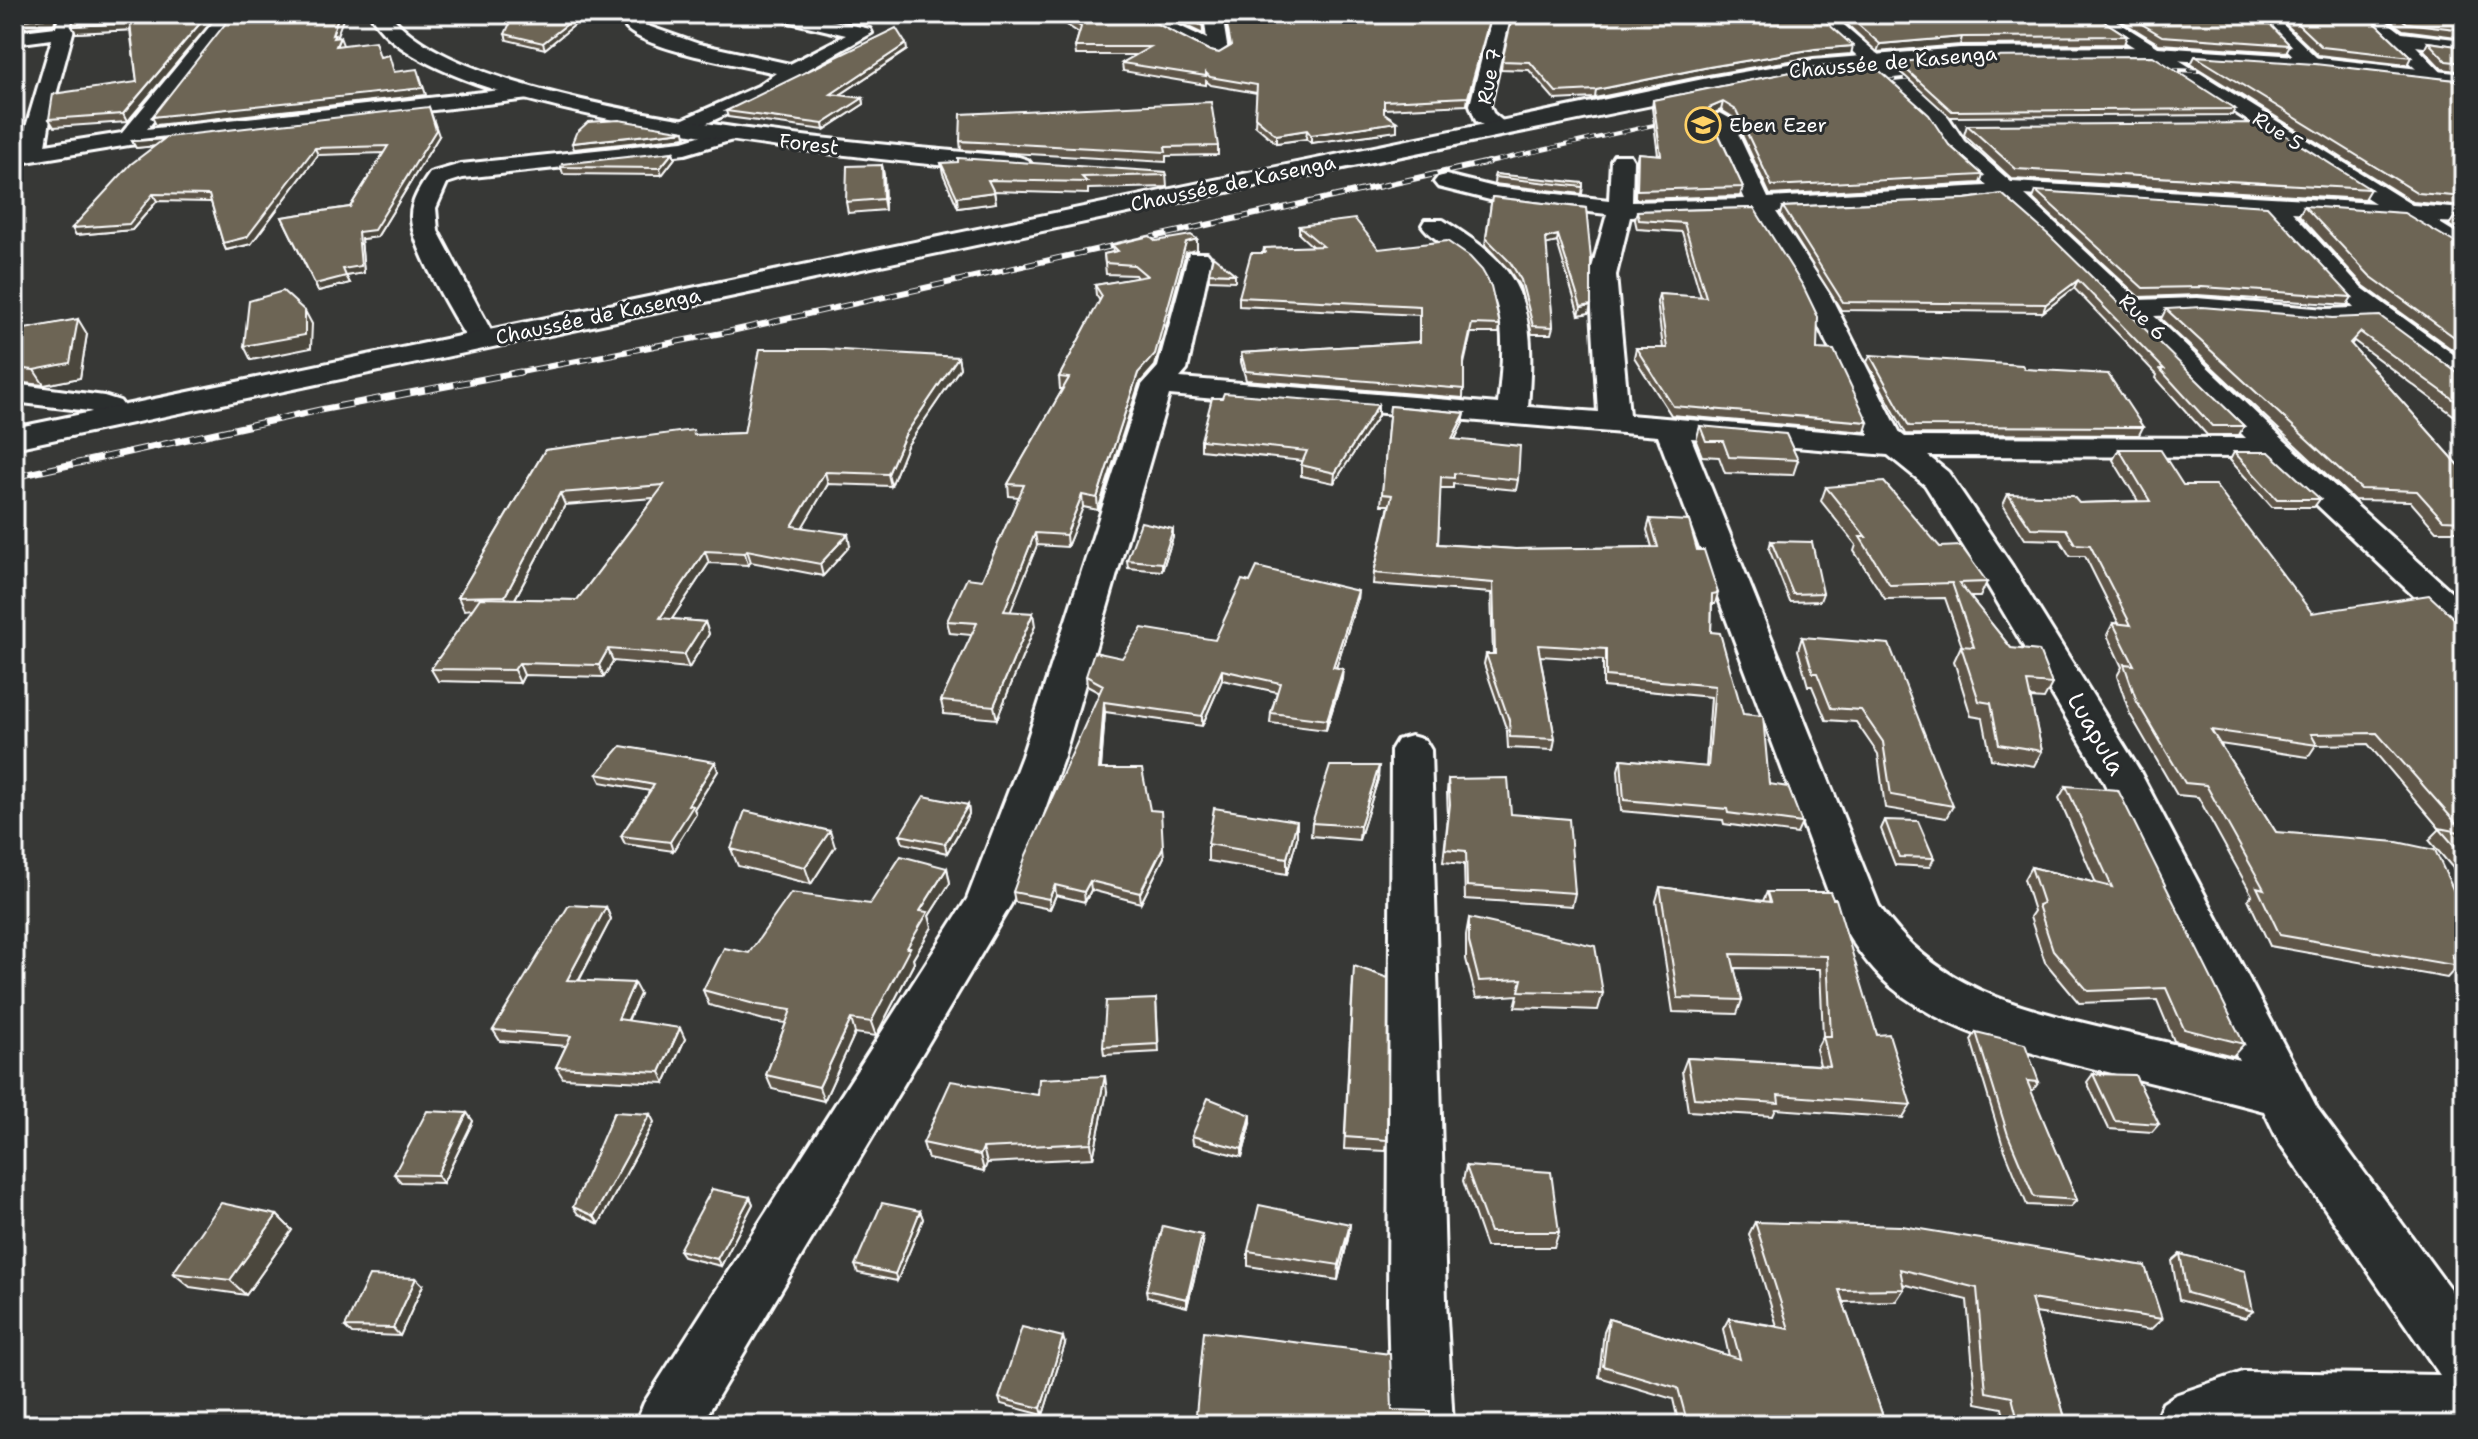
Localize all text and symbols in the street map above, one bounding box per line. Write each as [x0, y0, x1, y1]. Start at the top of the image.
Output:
street label: Chaussée de Kasenga [1788, 40, 1999, 84]
street label: Rue 7 [1471, 46, 1507, 106]
street label: Rue 5 [2248, 105, 2308, 157]
school or university icon: Eben Ezer [1684, 106, 1722, 144]
place label: Eben Ezer [1729, 112, 1827, 138]
street label: Forest [778, 127, 840, 161]
street label: Chaussée de Kasenga [1128, 148, 1338, 217]
street label: Chaussée de Kasenga [493, 281, 703, 350]
street label: Rue 6 [2114, 288, 2172, 346]
street label: Luapula [2060, 687, 2132, 781]

